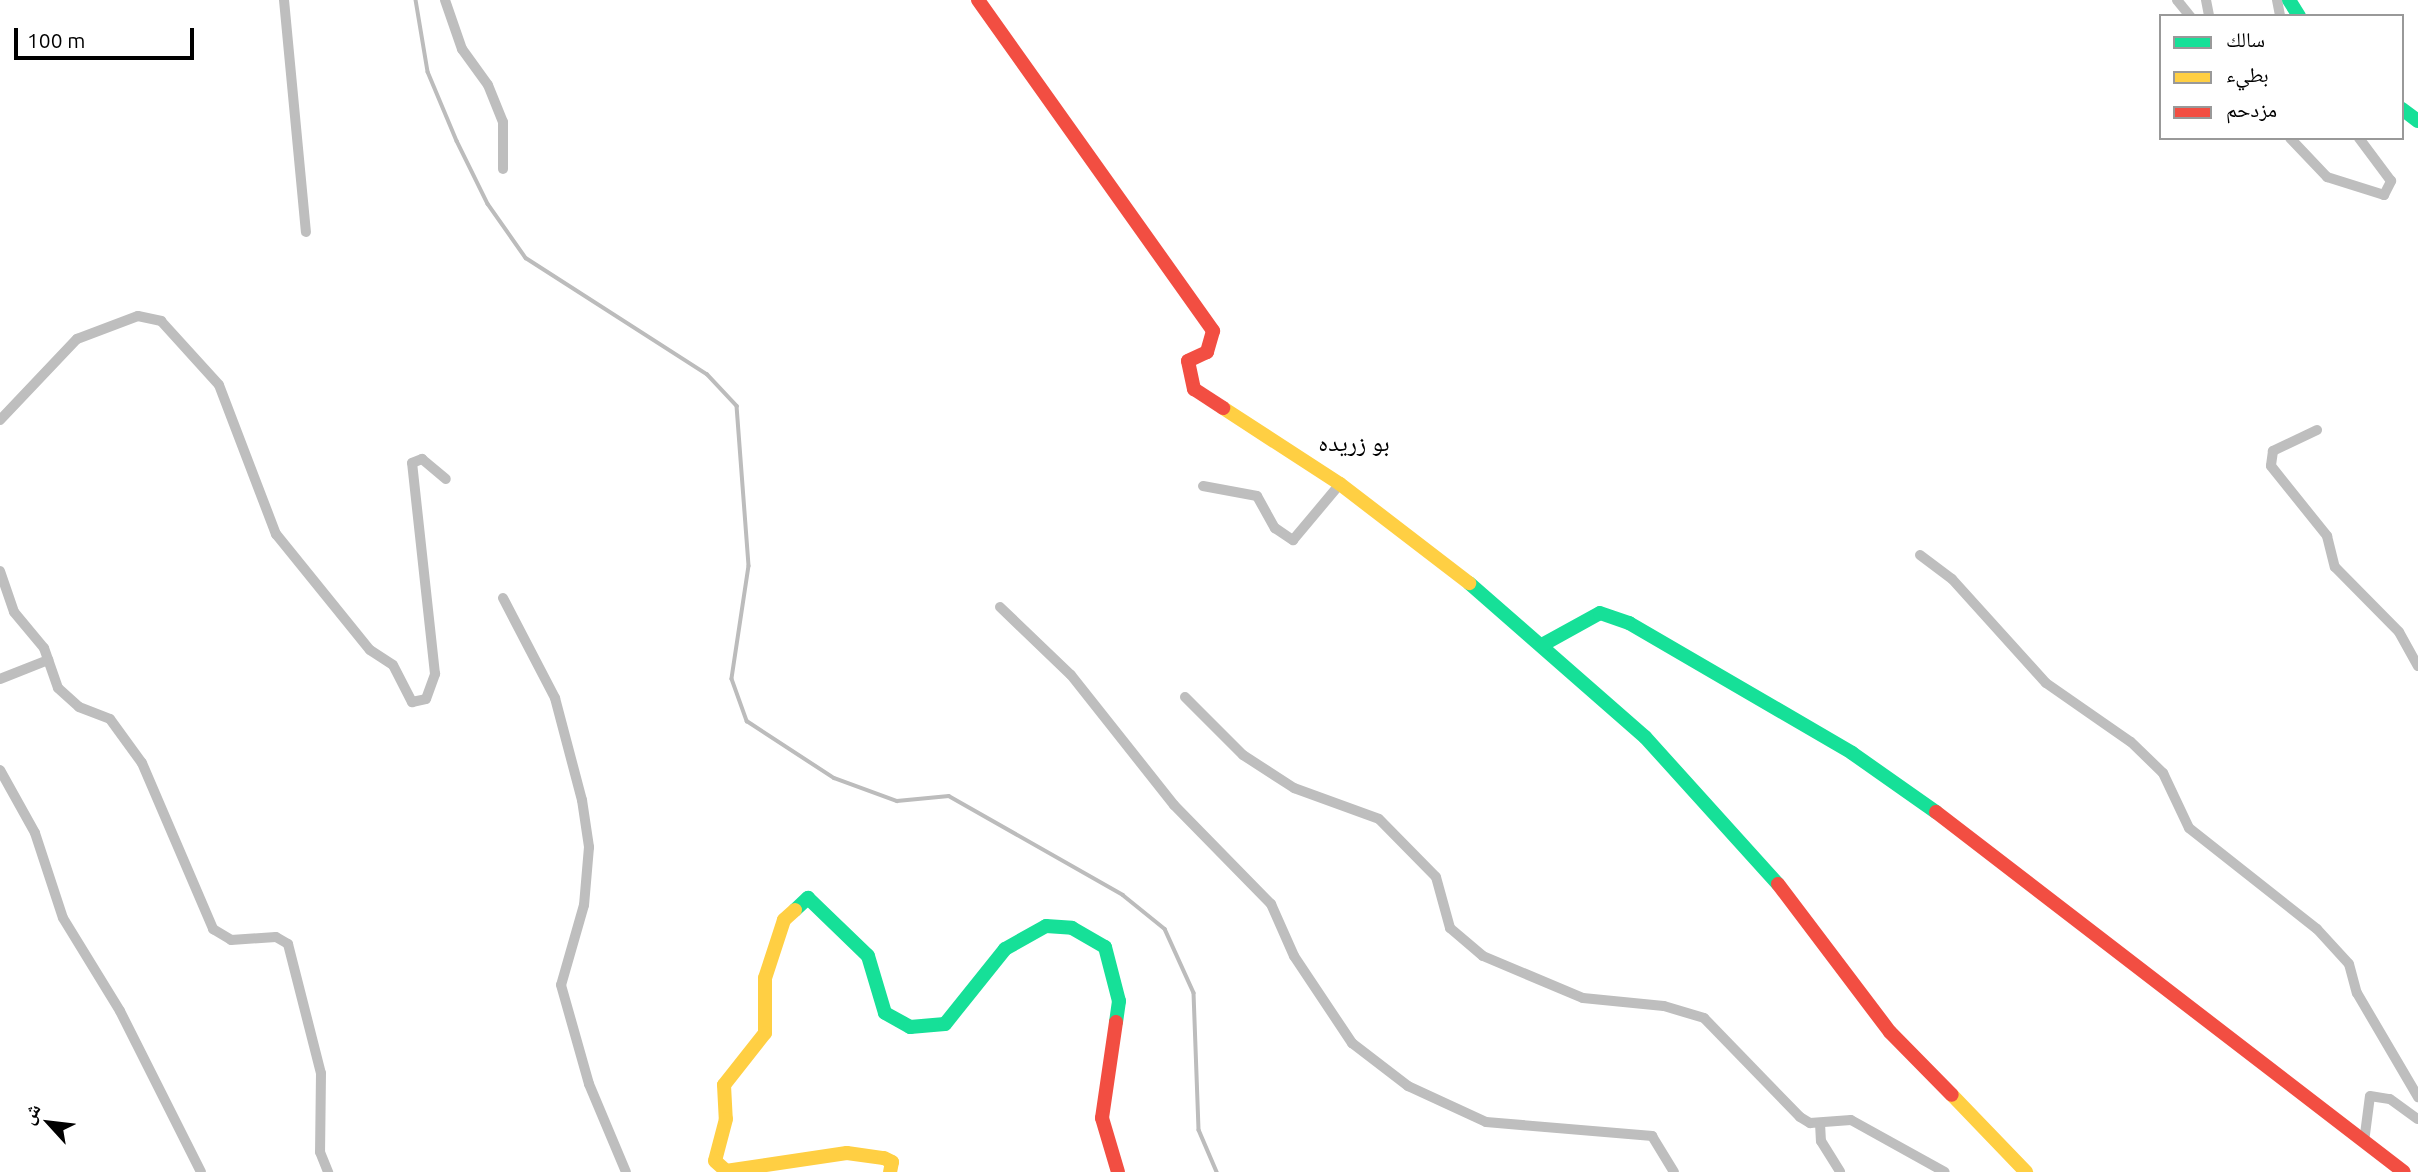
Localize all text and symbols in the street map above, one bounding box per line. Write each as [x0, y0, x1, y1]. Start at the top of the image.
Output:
scale bar [18, 14, 198, 58]
legend [2159, 14, 2404, 140]
text: سالك [2226, 27, 2265, 51]
text: 100 m [27, 28, 85, 52]
text: بطيء [2226, 62, 2269, 86]
text: مزدحم [2226, 97, 2277, 121]
district label: بو زريده [1318, 429, 1390, 457]
north arrow [14, 1088, 84, 1158]
text: ش [16, 1099, 45, 1127]

